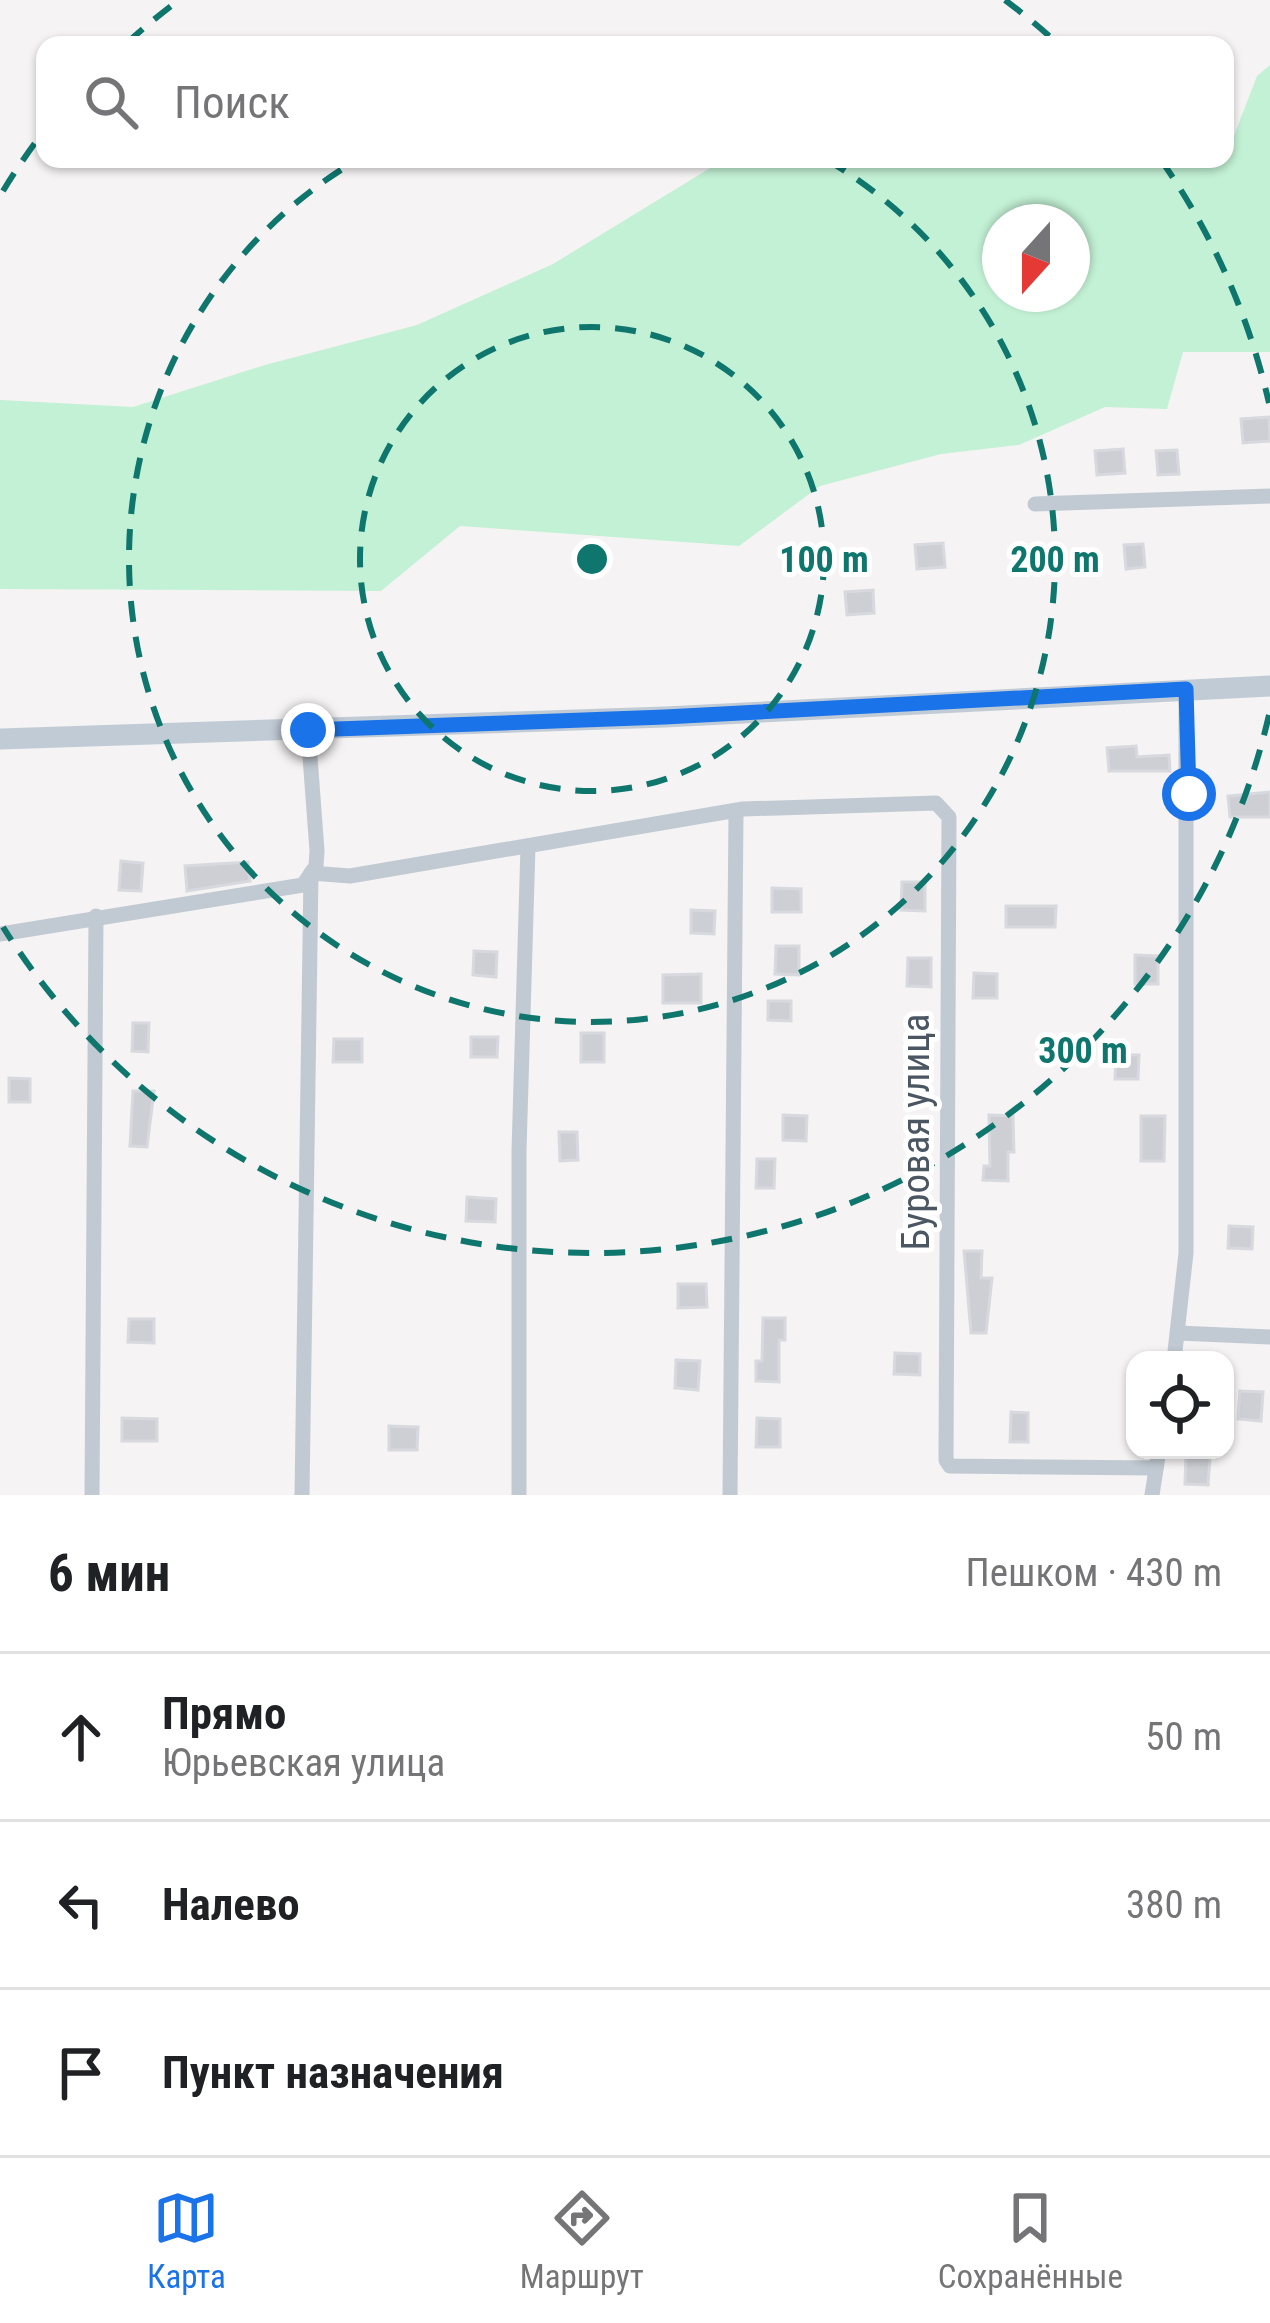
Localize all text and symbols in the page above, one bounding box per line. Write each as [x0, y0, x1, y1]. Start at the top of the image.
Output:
search box [36, 36, 1234, 168]
icon: search [78, 69, 144, 135]
text: Поиск [174, 76, 290, 129]
north arrow [982, 204, 1090, 312]
centre of rings [571, 538, 613, 580]
text: 100 m [779, 539, 869, 581]
text: 200 m [1010, 539, 1100, 581]
route end [281, 703, 335, 757]
route start [1162, 767, 1216, 821]
street label: Буровая улица [893, 1014, 939, 1250]
text: 300 m [1038, 1030, 1128, 1072]
map controls [1126, 1351, 1234, 1459]
button: locate [1126, 1351, 1234, 1459]
text: 6 мин [48, 1544, 170, 1603]
text: Пешком · 430 m [965, 1550, 1222, 1596]
text: Прямо [162, 1687, 286, 1740]
icon: ahead [48, 1704, 114, 1770]
text: 50 m [1145, 1714, 1222, 1760]
text: Юрьевская улица [162, 1740, 445, 1786]
icon: left [48, 1872, 114, 1938]
text: Налево [162, 1878, 300, 1931]
text: 380 m [1126, 1882, 1222, 1928]
icon: arrive [48, 2040, 114, 2106]
text: Пункт назначения [162, 2046, 504, 2099]
tab: Карта [147, 2185, 226, 2296]
tab: Маршрут [520, 2185, 644, 2296]
tab: Сохранённые [938, 2185, 1123, 2296]

